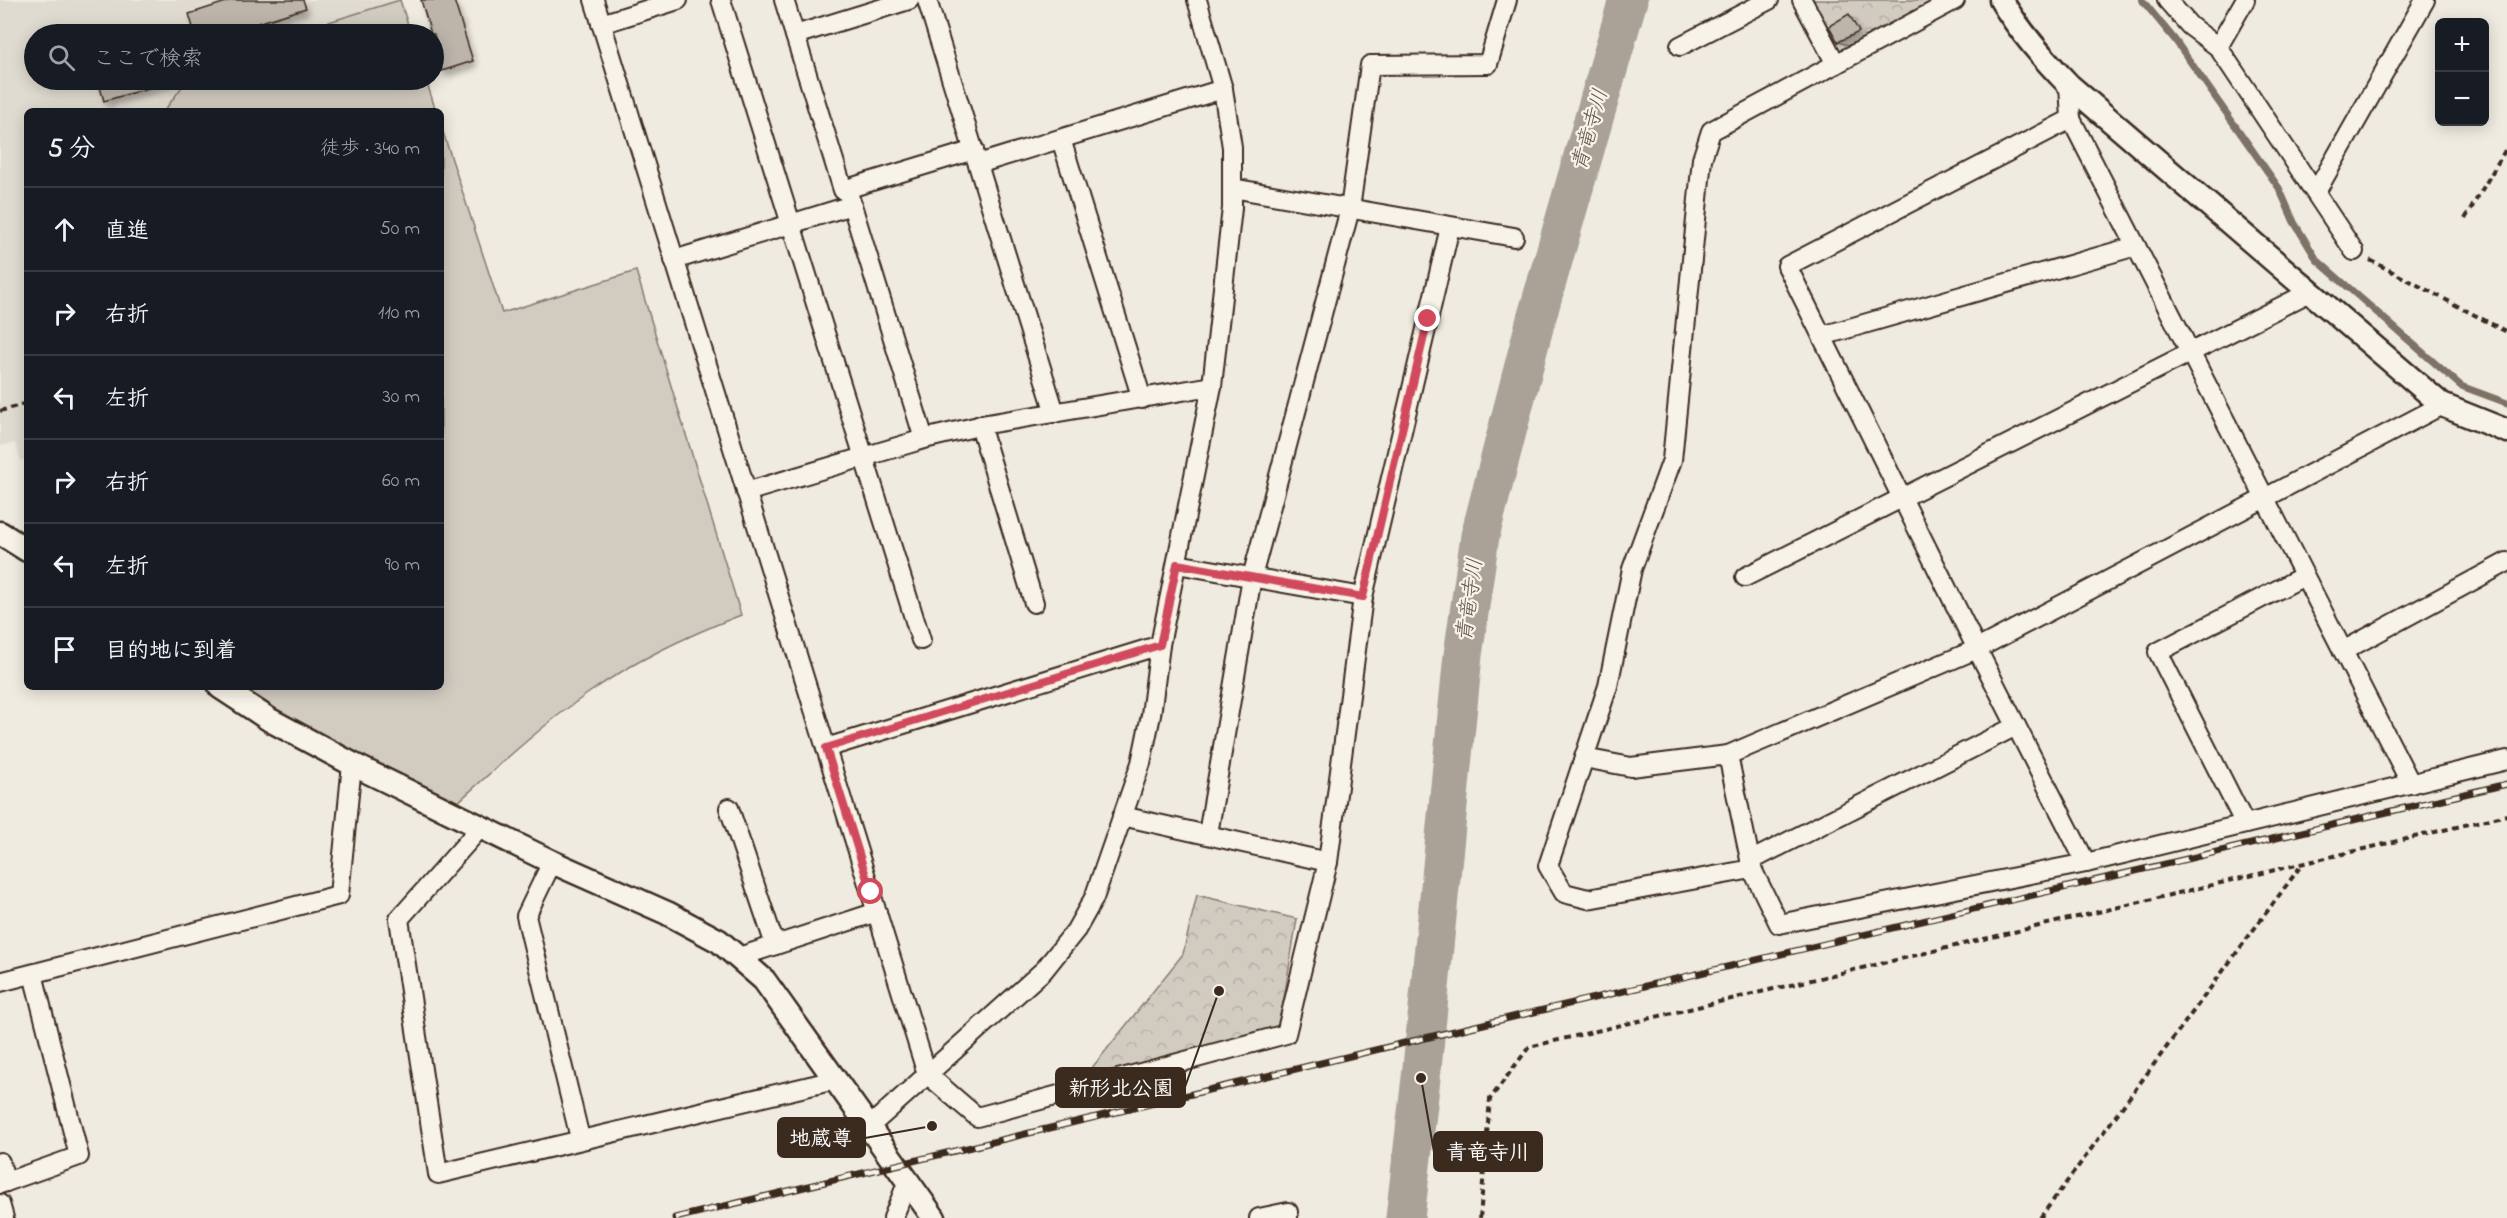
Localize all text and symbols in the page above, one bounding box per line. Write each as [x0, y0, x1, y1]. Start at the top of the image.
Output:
map controls [2435, 18, 2489, 126]
button: + [2435, 18, 2489, 72]
search box [24, 24, 444, 90]
icon: search [45, 41, 78, 74]
text: ここで検索 [93, 44, 203, 76]
button: − [2435, 72, 2489, 126]
water label: 青竜寺川 [1565, 85, 1617, 175]
text: 5 分 [48, 131, 95, 169]
text: 徒歩 · 340 m [320, 135, 420, 164]
icon: ahead [48, 213, 81, 246]
text: 50 m [379, 215, 420, 244]
text: 直進 [105, 216, 149, 248]
icon: right [48, 297, 81, 330]
text: 110 m [378, 299, 420, 328]
text: 右折 [105, 300, 149, 332]
route end [1414, 305, 1440, 331]
icon: left [48, 381, 81, 414]
text: 30 m [383, 383, 420, 412]
text: 左折 [105, 384, 149, 416]
icon: right [48, 465, 81, 498]
text: 60 m [382, 467, 420, 496]
text: 右折 [105, 468, 149, 500]
icon: left [48, 549, 81, 582]
text: 90 m [385, 551, 420, 580]
text: 左折 [105, 552, 149, 584]
water label: 青竜寺川 [1450, 556, 1492, 644]
icon: arrive [48, 633, 81, 666]
text: 目的地に到着 [105, 636, 237, 668]
route start [857, 878, 883, 904]
callout: 新形北公園 [1056, 1068, 1185, 1107]
text: 新形北公園 [1069, 1075, 1174, 1105]
callout: 地蔵尊 [778, 1118, 865, 1157]
text: 地蔵尊 [790, 1125, 853, 1155]
callout: 青竜寺川 [1434, 1132, 1542, 1171]
text: 青竜寺川 [1446, 1139, 1530, 1169]

